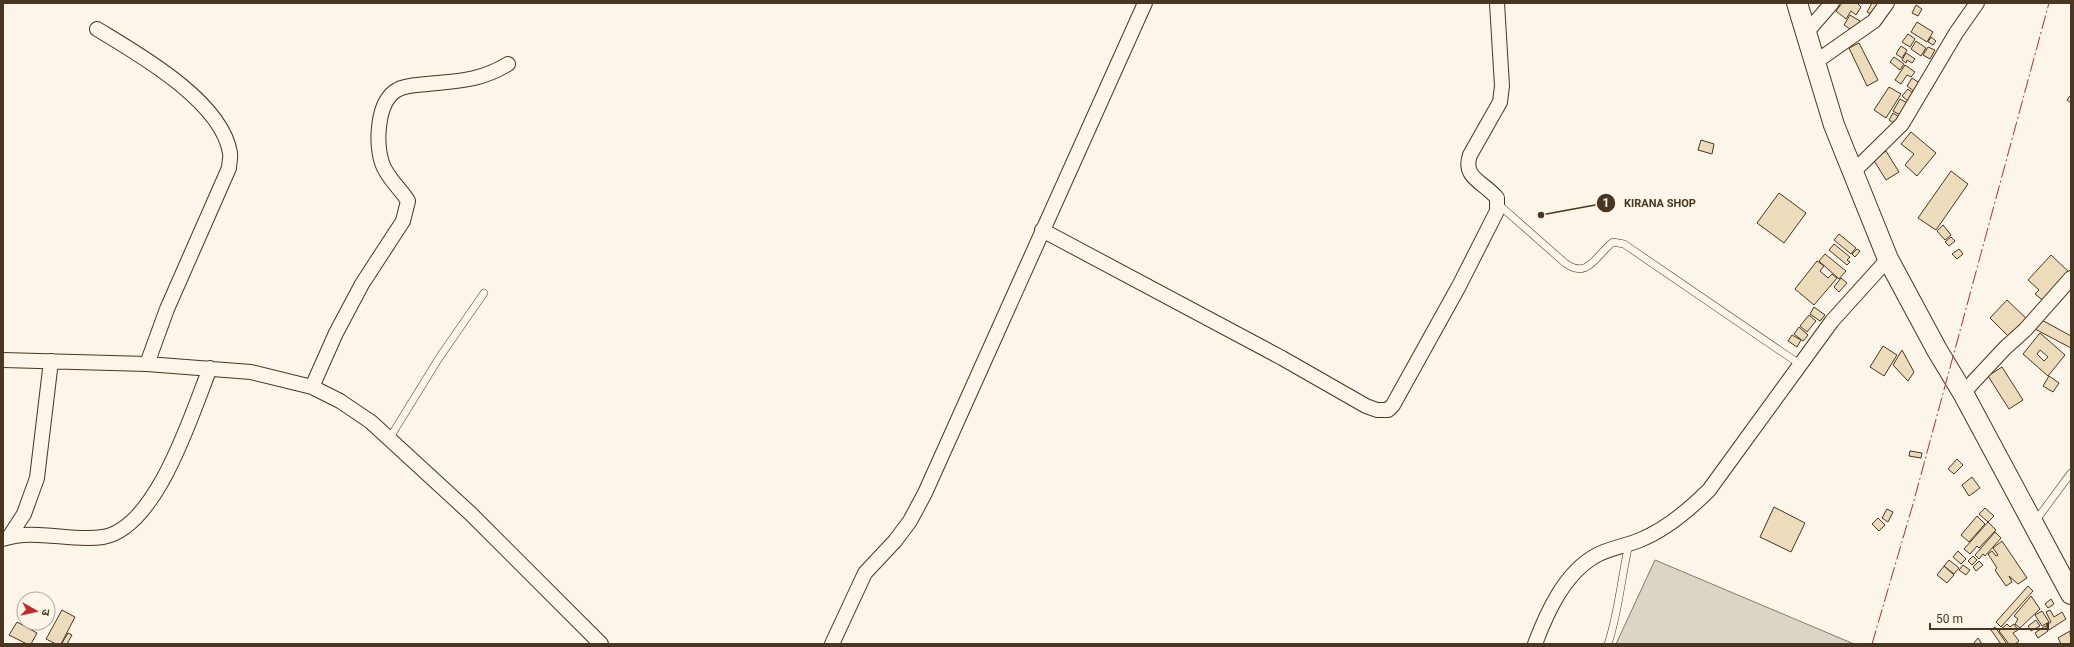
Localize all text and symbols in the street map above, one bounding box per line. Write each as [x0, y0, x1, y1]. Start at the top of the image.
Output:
callout: KIRANA SHOP [1596, 192, 1703, 215]
text: 1 [1603, 196, 1609, 210]
text: KIRANA SHOP [1624, 197, 1696, 210]
north arrow [16, 591, 56, 631]
scale bar [1930, 605, 2048, 631]
text: उ [38, 608, 52, 617]
text: 50 m [1936, 612, 1963, 626]

